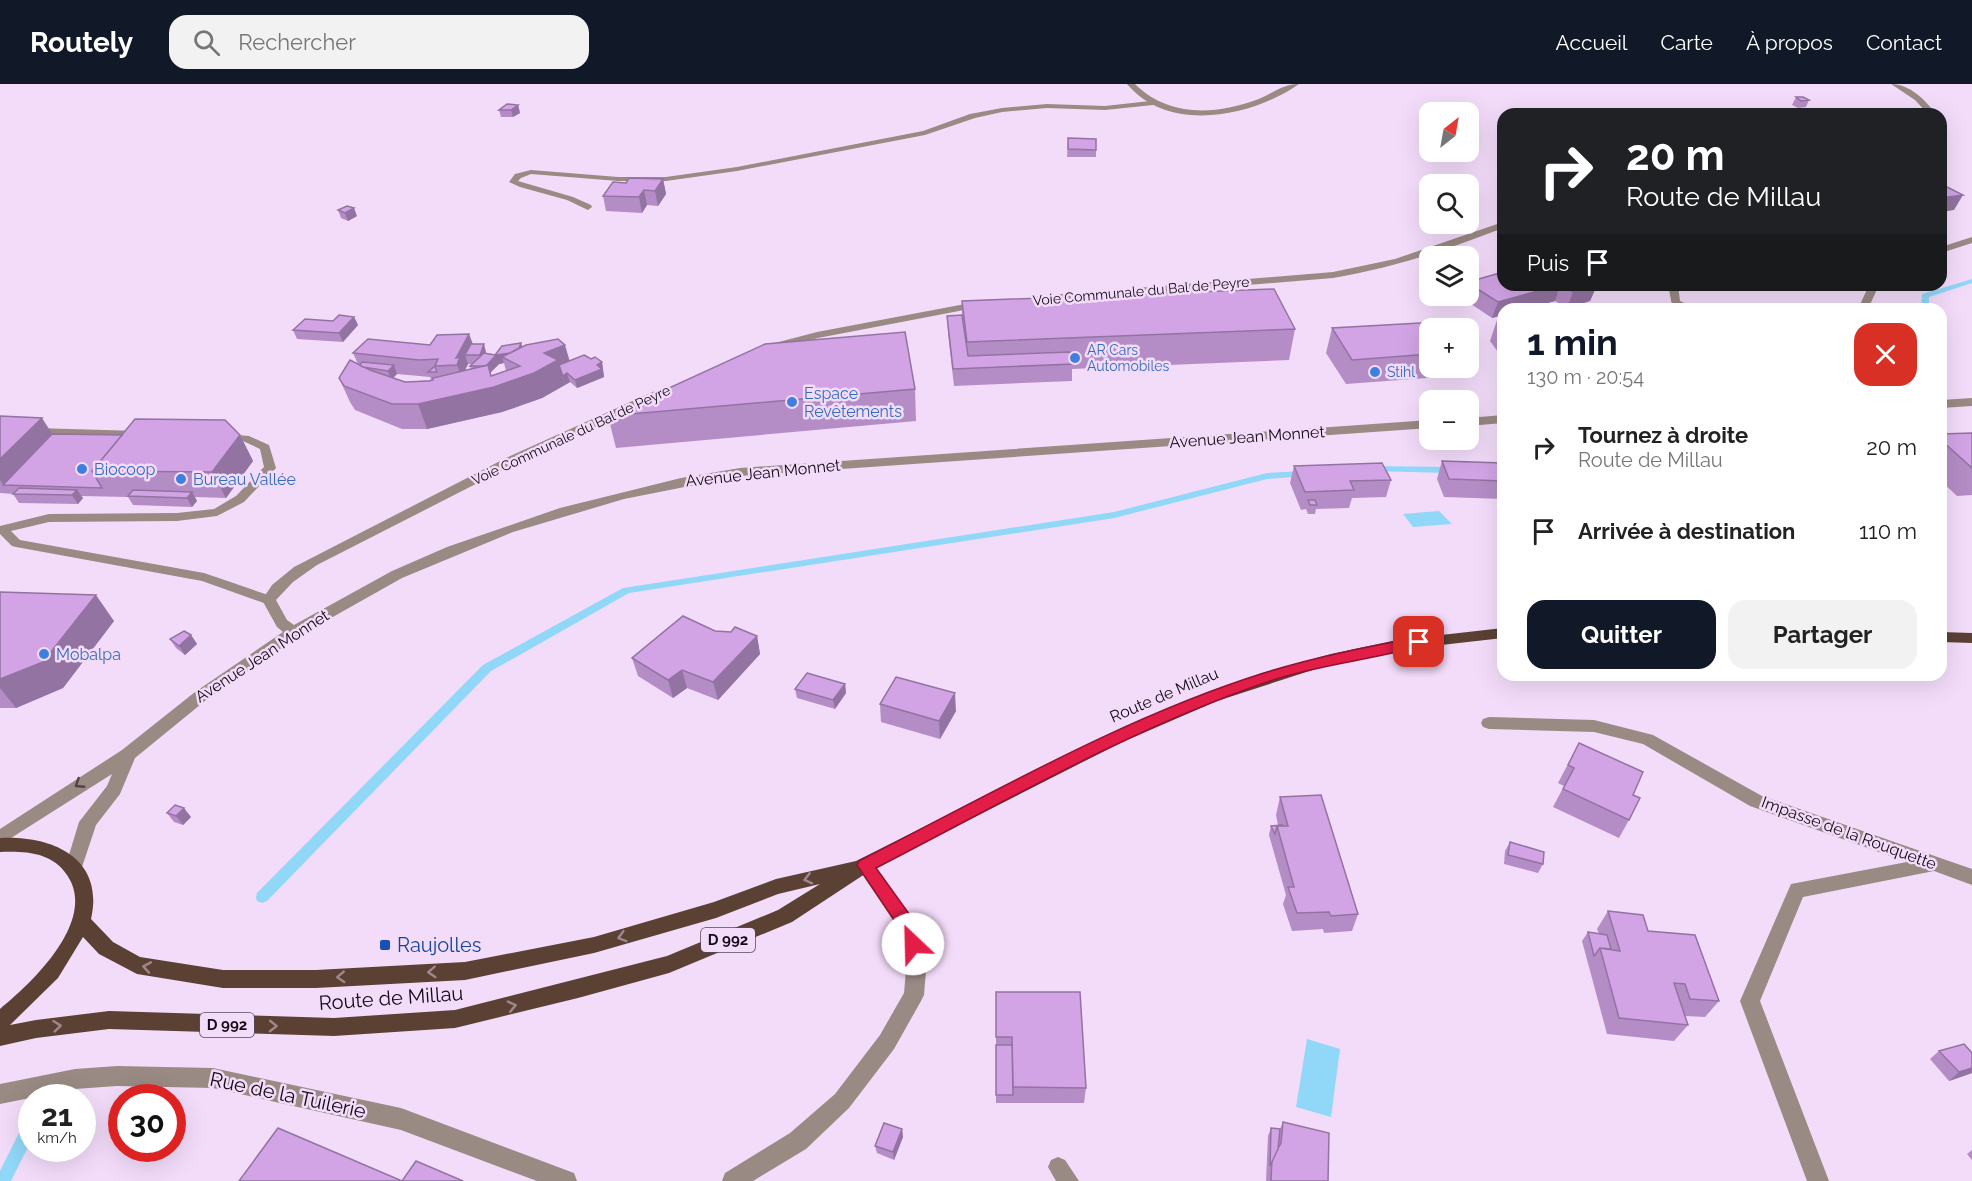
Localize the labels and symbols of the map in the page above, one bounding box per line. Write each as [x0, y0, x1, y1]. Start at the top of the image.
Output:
north arrow [1419, 102, 1479, 162]
street label: Voie Communale du Bal de Peyre [1032, 274, 1250, 308]
place label: AR Cars Automobiles [1087, 342, 1169, 374]
marker: AR Cars Automobiles [1068, 351, 1082, 365]
place label: Stihl [1387, 364, 1415, 380]
marker: Stihl [1368, 365, 1382, 379]
street label: Voie Communale du Bal de Peyre [469, 382, 673, 488]
place label: Espace Revêtements [804, 384, 902, 421]
marker: Espace Revêtements [785, 395, 799, 409]
street label: Avenue Jean Monnet [1169, 422, 1326, 452]
street label: Avenue Jean Monnet [685, 455, 842, 491]
place label: Biocoop [94, 460, 155, 479]
marker: Biocoop [75, 462, 89, 476]
place label: Bureau Vallée [193, 470, 296, 489]
marker: Bureau Vallée [174, 472, 188, 486]
street label: Avenue Jean Monnet [192, 605, 333, 706]
pin [1393, 616, 1444, 667]
place label: Mobalpa [56, 645, 121, 664]
marker: Mobalpa [37, 647, 51, 661]
street label: Route de Millau [1107, 664, 1221, 726]
one-way arrow [75, 777, 86, 788]
street label: Impasse de la Rouquette [1759, 792, 1939, 874]
one-way arrow [803, 872, 813, 885]
position arrow [881, 912, 945, 976]
road number: D 992 [701, 928, 755, 952]
one-way arrow [617, 929, 627, 942]
place label: Raujolles [397, 933, 481, 957]
marker: Raujolles [378, 938, 392, 952]
one-way arrow [142, 961, 152, 974]
one-way arrow [428, 966, 437, 979]
one-way arrow [336, 971, 345, 984]
street label: Route de Millau [318, 981, 464, 1015]
one-way arrow [506, 1000, 516, 1013]
road number: D 992 [200, 1013, 254, 1037]
one-way arrow [53, 1020, 62, 1033]
one-way arrow [268, 1020, 277, 1032]
street label: Rue de la Tuilerie [208, 1067, 368, 1123]
speed limit sign: 30 [108, 1084, 186, 1162]

